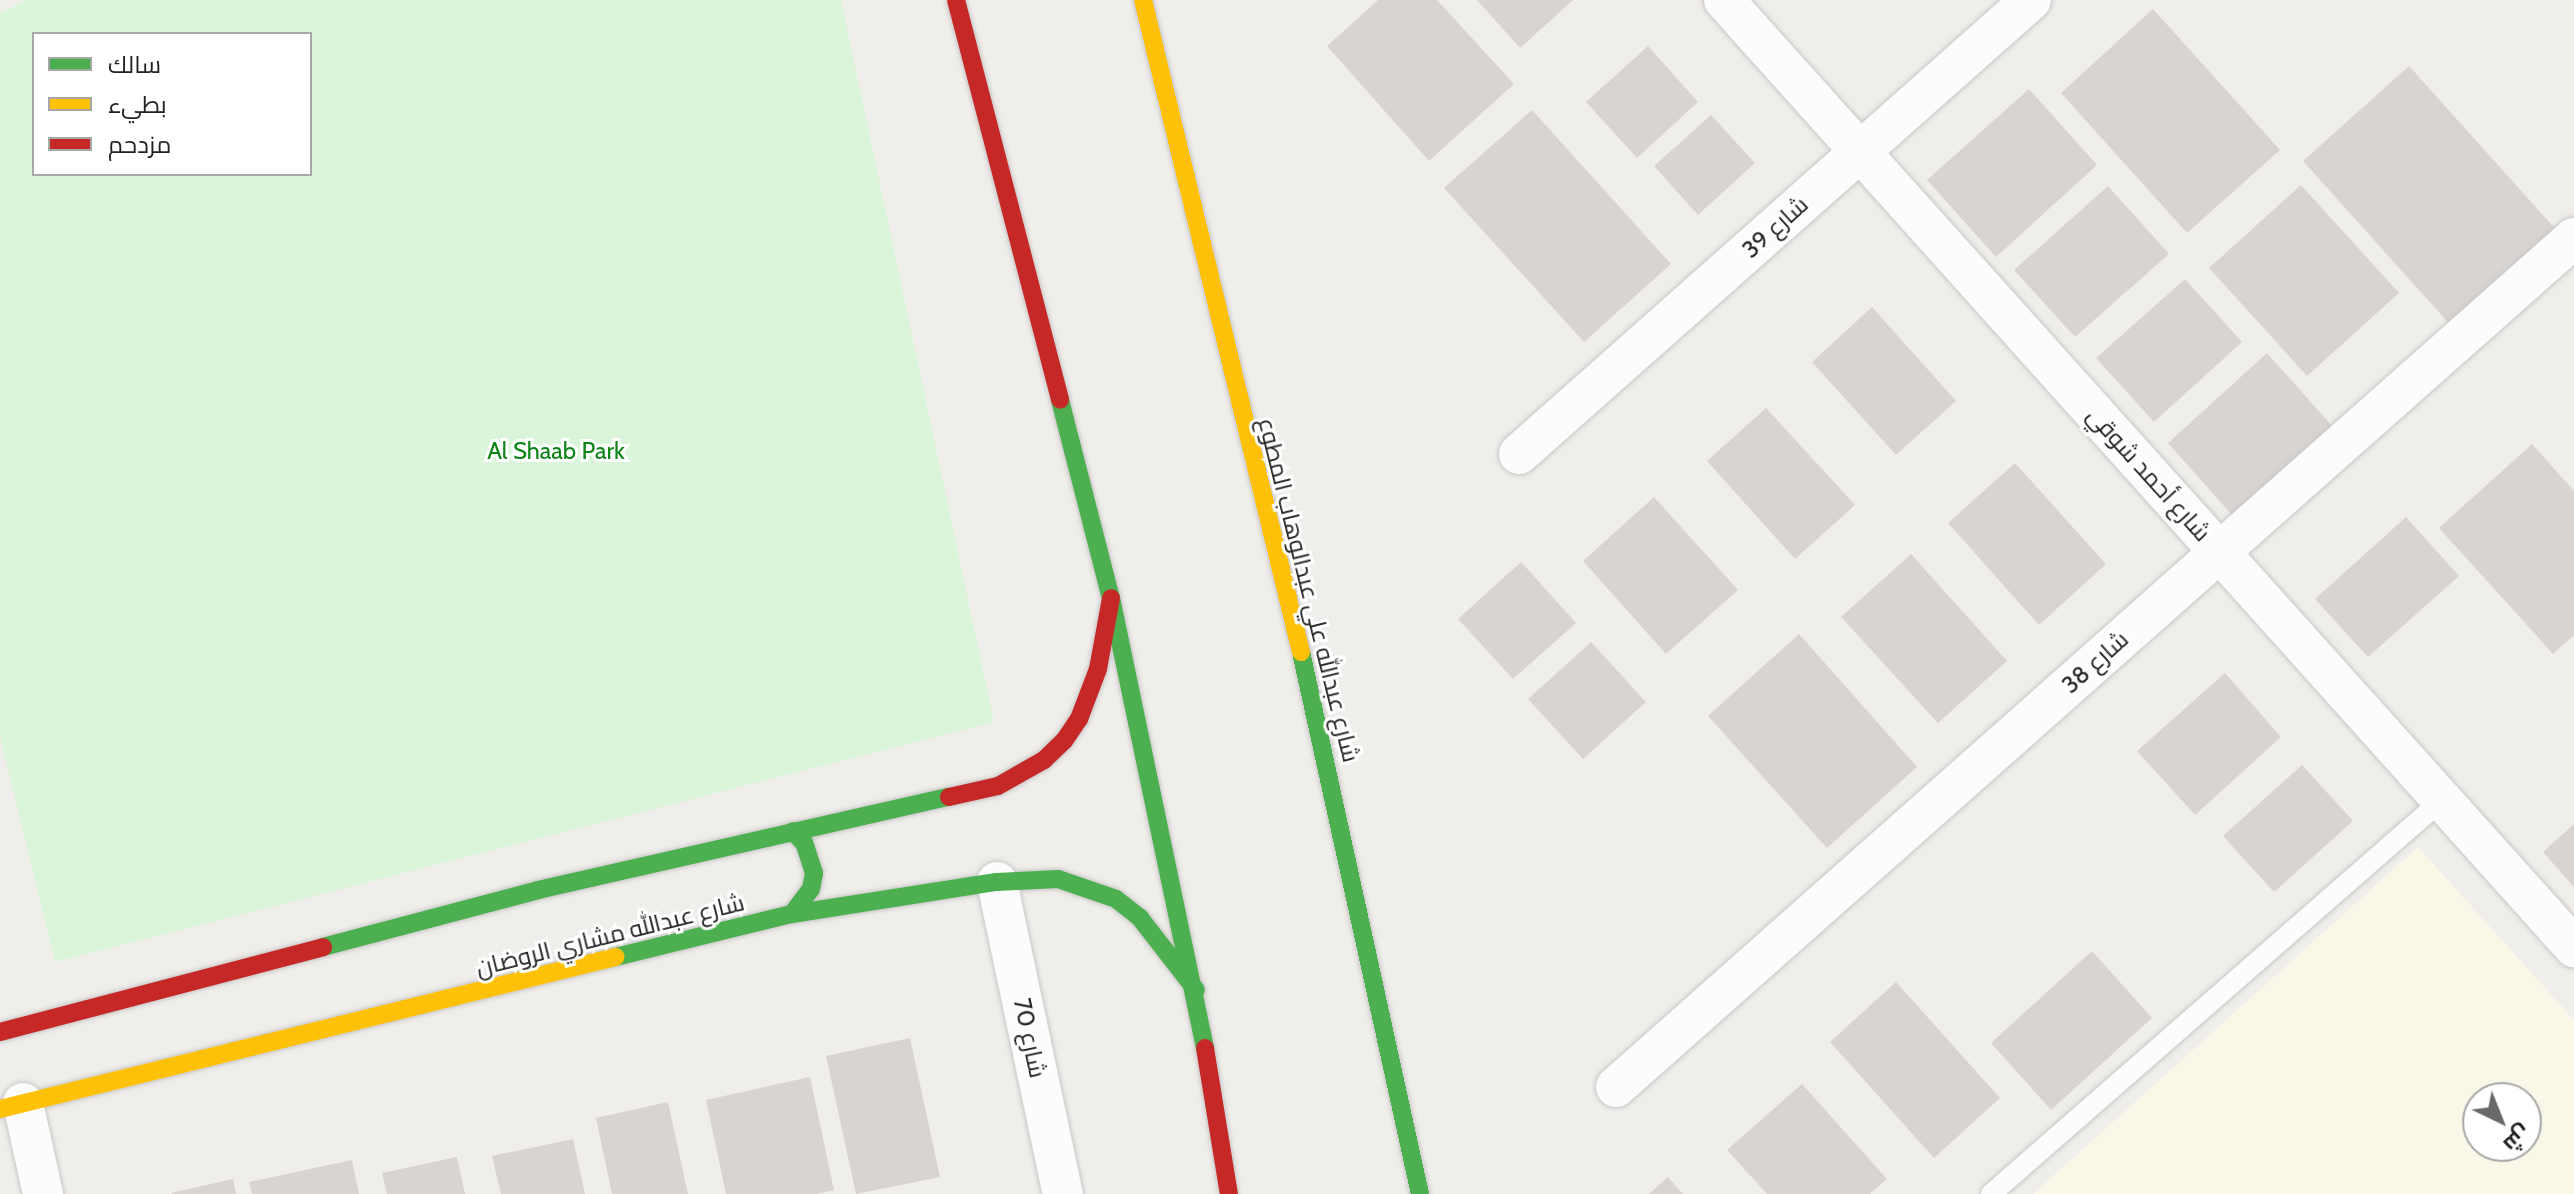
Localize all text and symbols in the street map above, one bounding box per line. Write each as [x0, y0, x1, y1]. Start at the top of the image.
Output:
legend [32, 32, 312, 176]
text: سالك [108, 50, 161, 79]
text: بطيء [108, 90, 167, 119]
text: مزدحم [108, 130, 171, 159]
street label: شارع 39 [1736, 190, 1814, 264]
street label: شارع أحمد شوقي [2081, 401, 2217, 547]
street label: شارع عبدالله علي عبدالوهاب المطوع [1252, 415, 1366, 765]
park label: Al Shaab Park [487, 437, 625, 465]
street label: شارع 38 [2056, 625, 2134, 699]
street label: شارع عبدالله مشاري الروضان [473, 888, 747, 982]
street label: شارع 70 [1008, 996, 1052, 1080]
north arrow [2462, 1082, 2542, 1162]
text: ش [2498, 1119, 2537, 1158]

